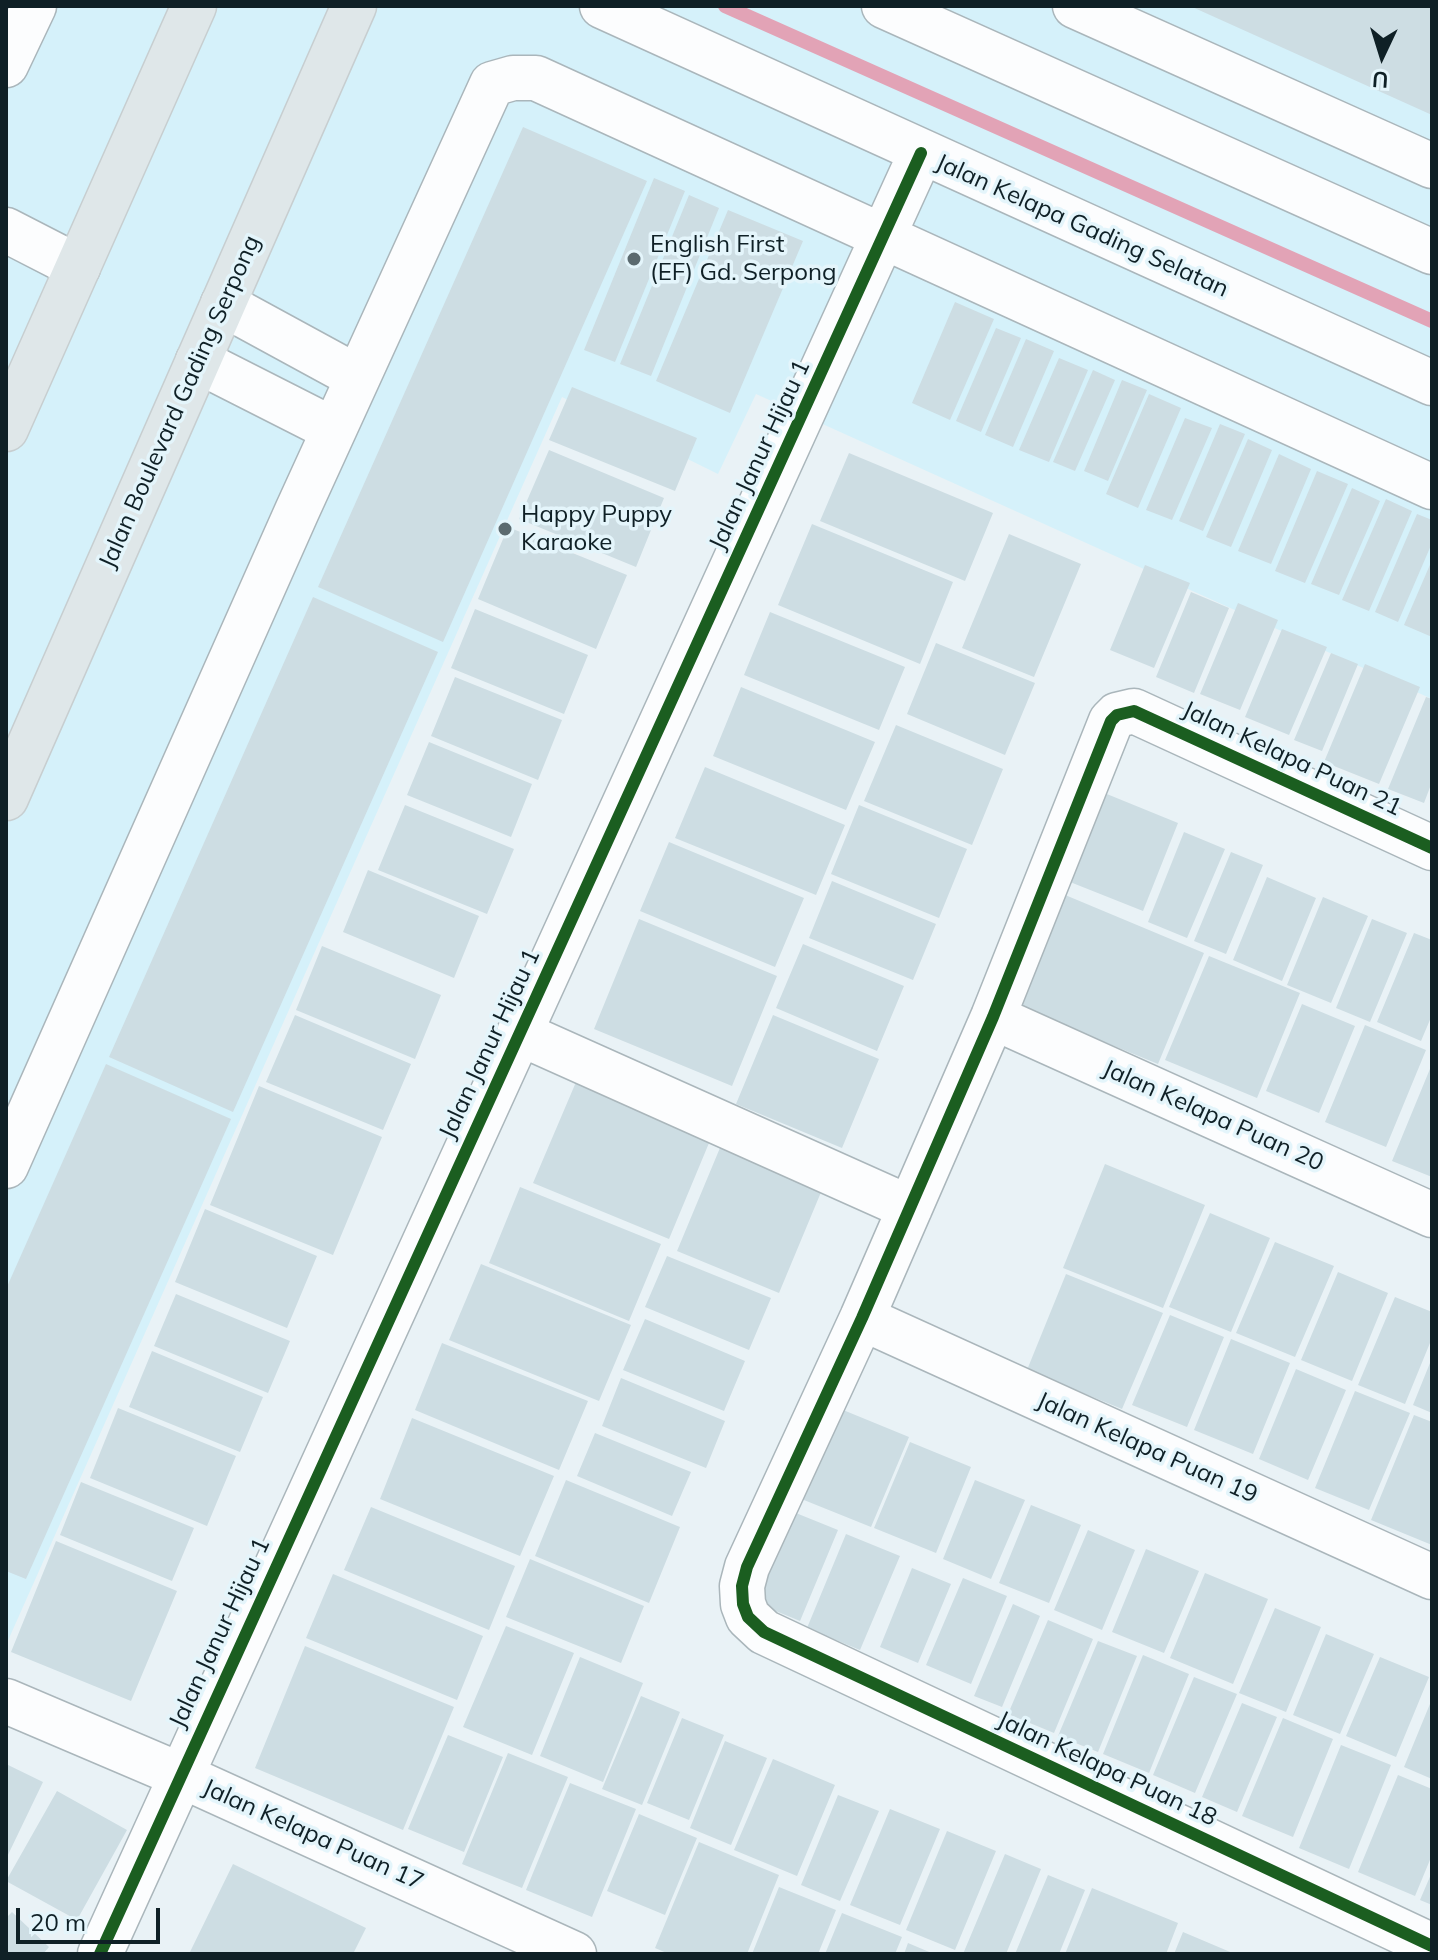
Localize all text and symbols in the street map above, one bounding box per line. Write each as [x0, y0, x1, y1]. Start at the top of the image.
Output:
north arrow [1342, 16, 1422, 96]
text: U [1371, 65, 1389, 94]
street label: Jalan Kelapa Gading Selatan [931, 148, 1233, 304]
street label: Jalan Boulevard Gading Serpong [93, 231, 267, 573]
place label: English First (EF) Gd. Serpong [650, 231, 836, 287]
marker: English First (EF) Gd. Serpong [625, 250, 643, 268]
street label: Jalan Janur Hijau 1 [703, 355, 817, 555]
place label: Happy Puppy Karaoke [521, 501, 672, 557]
marker: Happy Puppy Karaoke [496, 520, 514, 538]
street label: Jalan Kelapa Puan 21 [1178, 695, 1406, 823]
street label: Jalan Janur Hijau 1 [433, 944, 547, 1144]
street label: Jalan Kelapa Puan 20 [1098, 1054, 1328, 1178]
street label: Jalan Kelapa Puan 19 [1032, 1386, 1262, 1510]
street label: Jalan Janur Hijau 1 [163, 1533, 277, 1733]
street label: Jalan Kelapa Puan 18 [993, 1705, 1221, 1833]
street label: Jalan Kelapa Puan 17 [198, 1773, 428, 1897]
scale bar [20, 1892, 164, 1942]
text: 20 m [30, 1907, 86, 1937]

